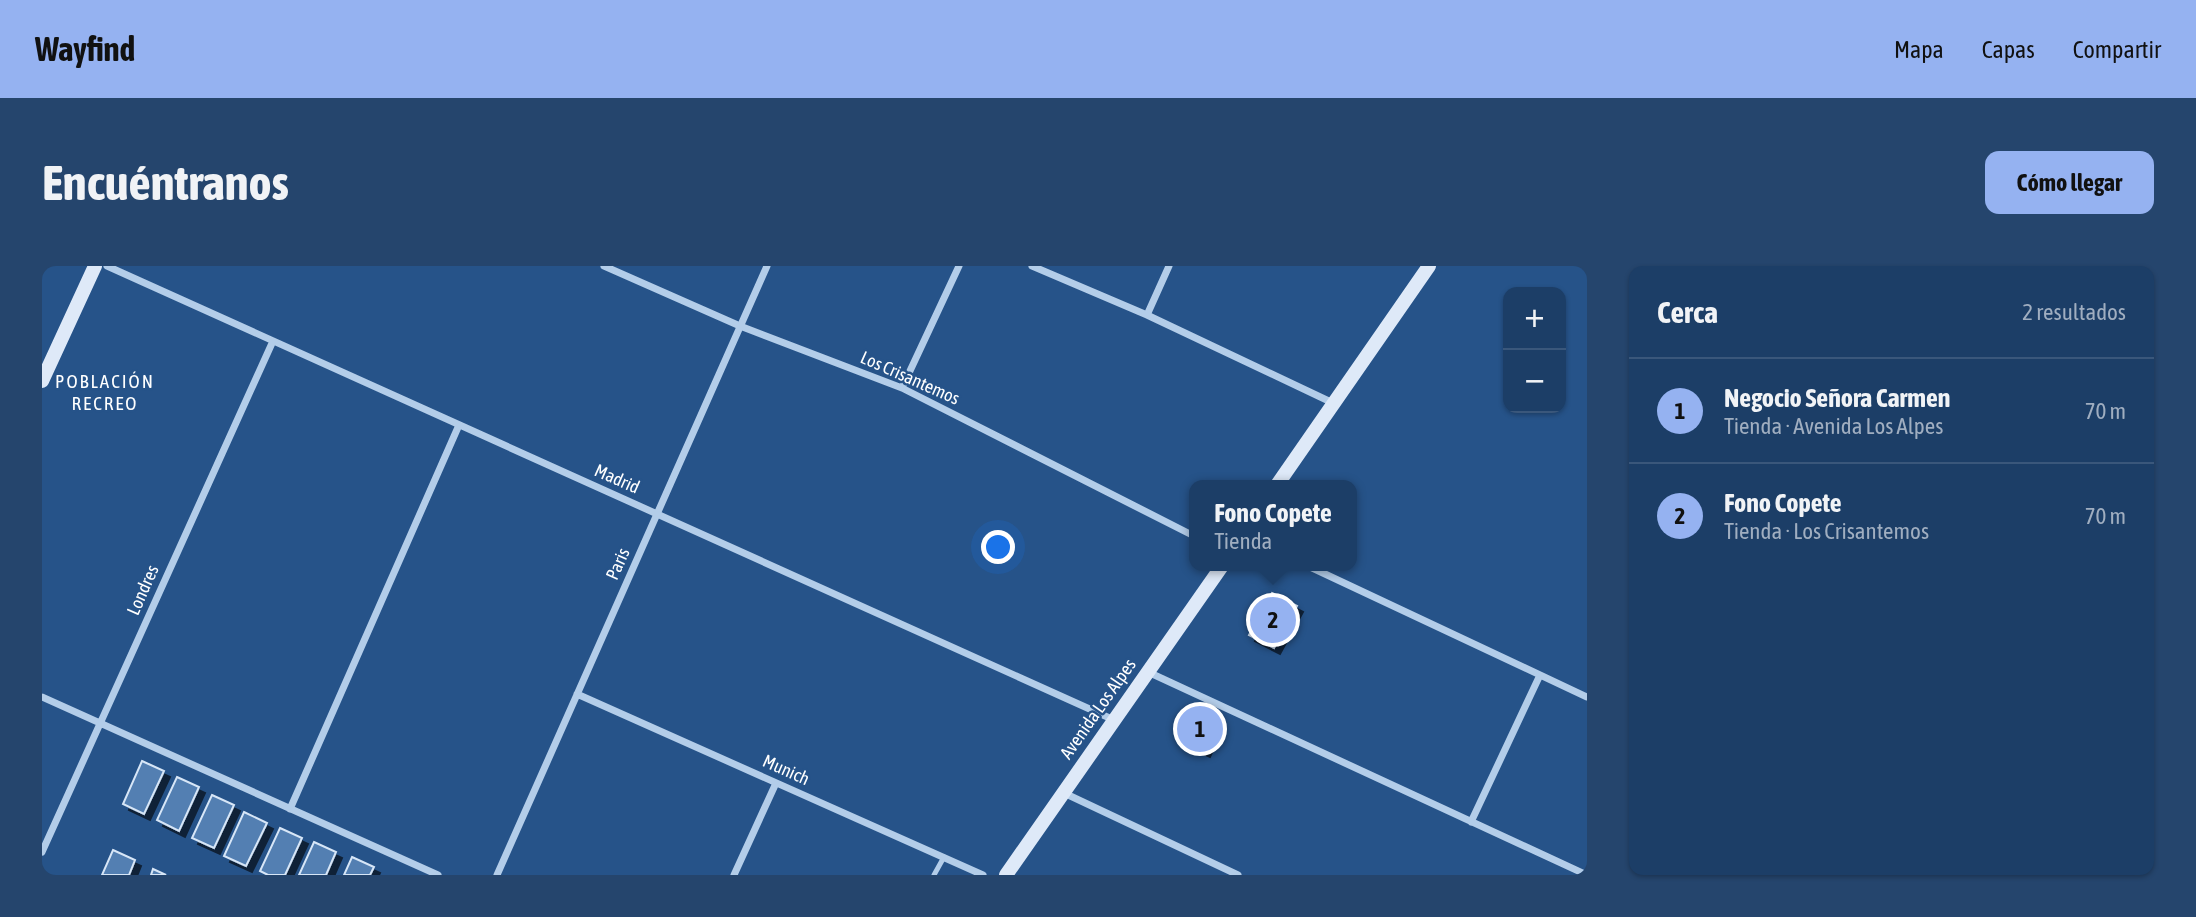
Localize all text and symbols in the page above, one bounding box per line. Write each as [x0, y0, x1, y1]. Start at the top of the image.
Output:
text: Wayfind [35, 30, 135, 68]
text: Mapa [1894, 36, 1944, 63]
text: Capas [1982, 36, 2035, 63]
text: Compartir [2073, 36, 2161, 63]
button: Cómo llegar [1985, 151, 2154, 214]
text: Encuéntranos [42, 154, 289, 210]
map controls [1503, 287, 1566, 413]
button: + [1503, 287, 1566, 350]
text: Cerca [1657, 295, 1718, 329]
text: 2 resultados [2022, 299, 2126, 325]
street label: Los Crisantemos [857, 346, 963, 409]
button: − [1503, 350, 1566, 413]
district label: POBLACIÓN RECREO [55, 370, 155, 414]
text: Negocio Señora Carmen [1724, 383, 1950, 413]
text: 1 [1675, 398, 1685, 424]
text: 70 m [2085, 398, 2126, 424]
text: Tienda · Avenida Los Alpes [1724, 413, 1943, 439]
street label: Madrid [591, 459, 643, 498]
popup [1189, 480, 1357, 571]
text: Fono Copete [1724, 488, 1842, 518]
text: Fono Copete [1214, 498, 1332, 528]
text: 2 [1675, 503, 1685, 529]
text: 70 m [2085, 503, 2126, 529]
text: Tienda · Los Crisantemos [1724, 518, 1929, 544]
text: Tienda [1214, 528, 1272, 554]
your location [981, 530, 1015, 564]
street label: Paris [601, 545, 634, 583]
street label: Londres [122, 562, 163, 618]
pin: 2 [1250, 594, 1296, 646]
street label: Avenida Los Alpes [1055, 655, 1140, 763]
pin: 1 [1177, 703, 1223, 755]
street label: Munich [760, 750, 813, 789]

